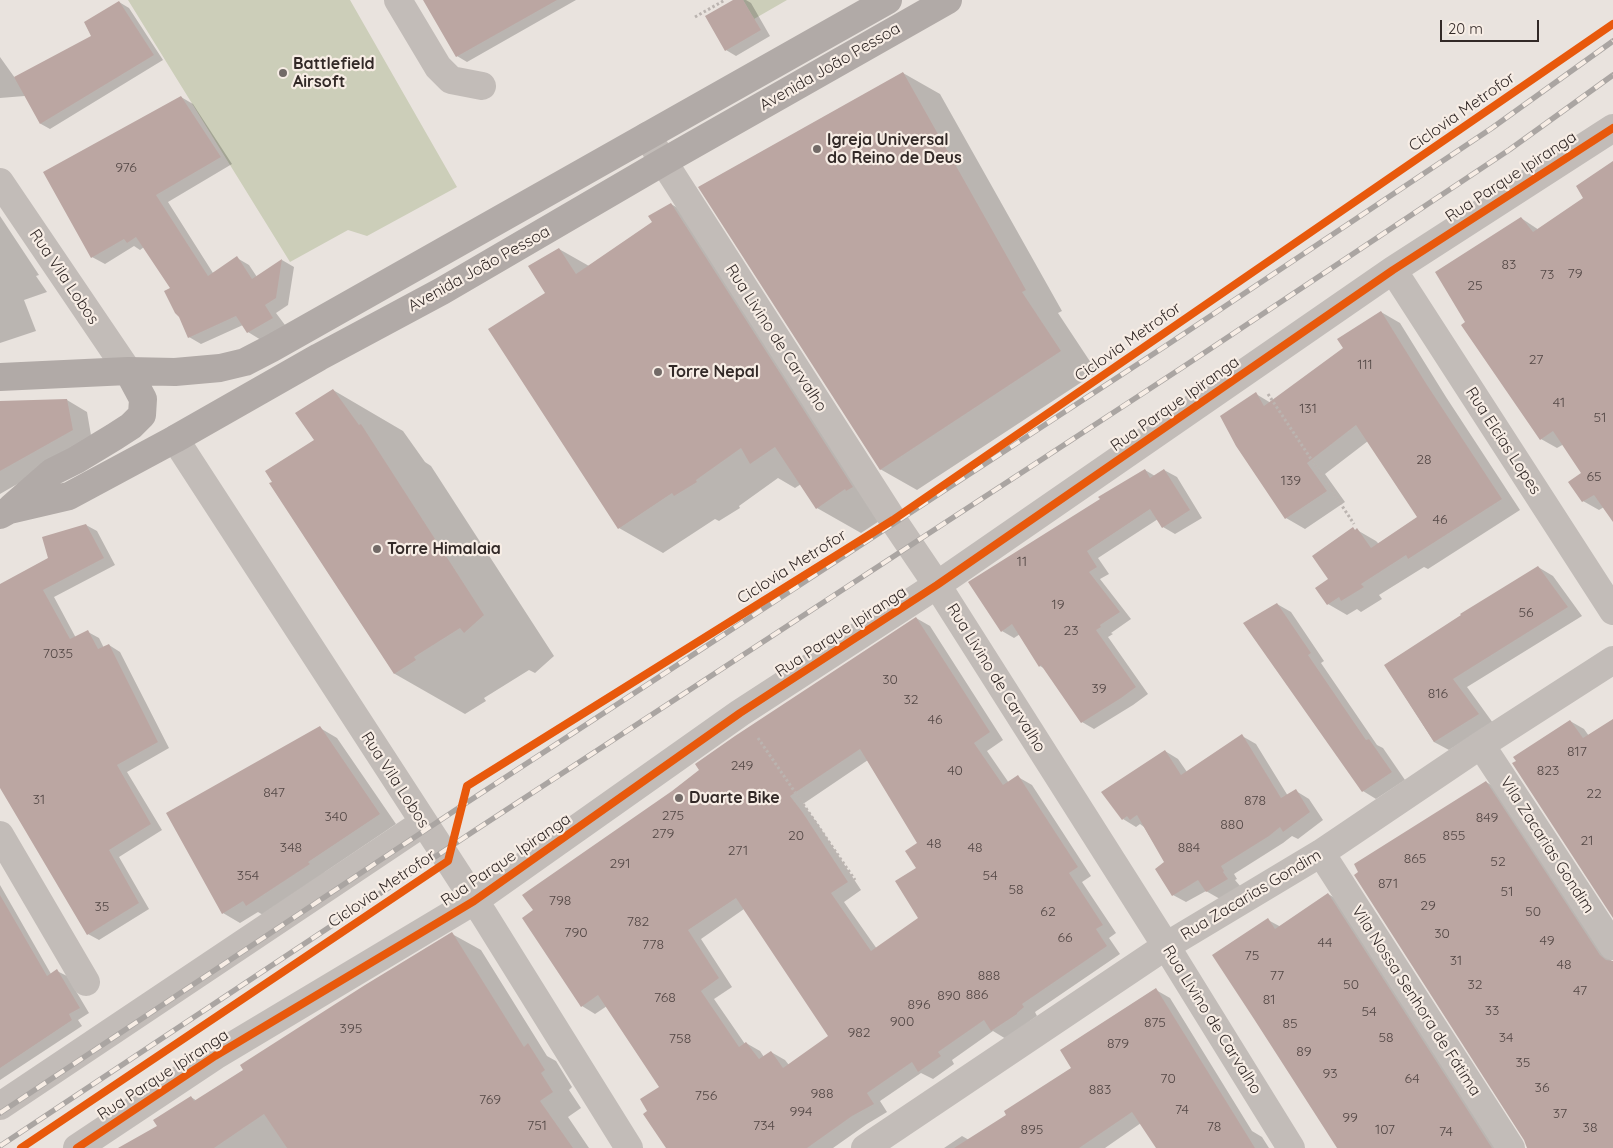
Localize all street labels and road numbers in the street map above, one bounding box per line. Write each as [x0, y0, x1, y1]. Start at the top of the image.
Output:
street label: Avenida João Pessoa [756, 19, 904, 115]
street label: Ciclovia Metrofor [1405, 68, 1519, 156]
street label: Rua Parque Ipiranga [1442, 127, 1580, 227]
street label: Avenida João Pessoa [405, 222, 553, 316]
street label: Rua Vila Lobos [25, 226, 103, 328]
street label: Rua Livino de Carvalho [721, 261, 831, 415]
street label: Ciclovia Metrofor [1071, 298, 1185, 386]
street label: Rua Parque Ipiranga [1107, 352, 1243, 456]
street label: Rua Elcias Lopes [1461, 384, 1545, 498]
street label: Ciclovia Metrofor [734, 526, 850, 608]
street label: Rua Parque Ipiranga [772, 582, 910, 682]
street label: Rua Livino de Carvalho [942, 600, 1050, 756]
street label: Rua Vila Lobos [357, 728, 433, 832]
street label: Vila Zacarias Gondim [1496, 773, 1598, 917]
street label: Rua Parque Ipiranga [437, 809, 575, 911]
street label: Rua Zacarias Gondim [1177, 845, 1325, 945]
street label: Ciclovia Metrofor [325, 846, 439, 932]
street label: Vila Nossa Senhora de Fátima [1347, 902, 1485, 1100]
street label: Rua Livino de Carvalho [1158, 942, 1266, 1098]
street label: Rua Parque Ipiranga [94, 1025, 232, 1125]

